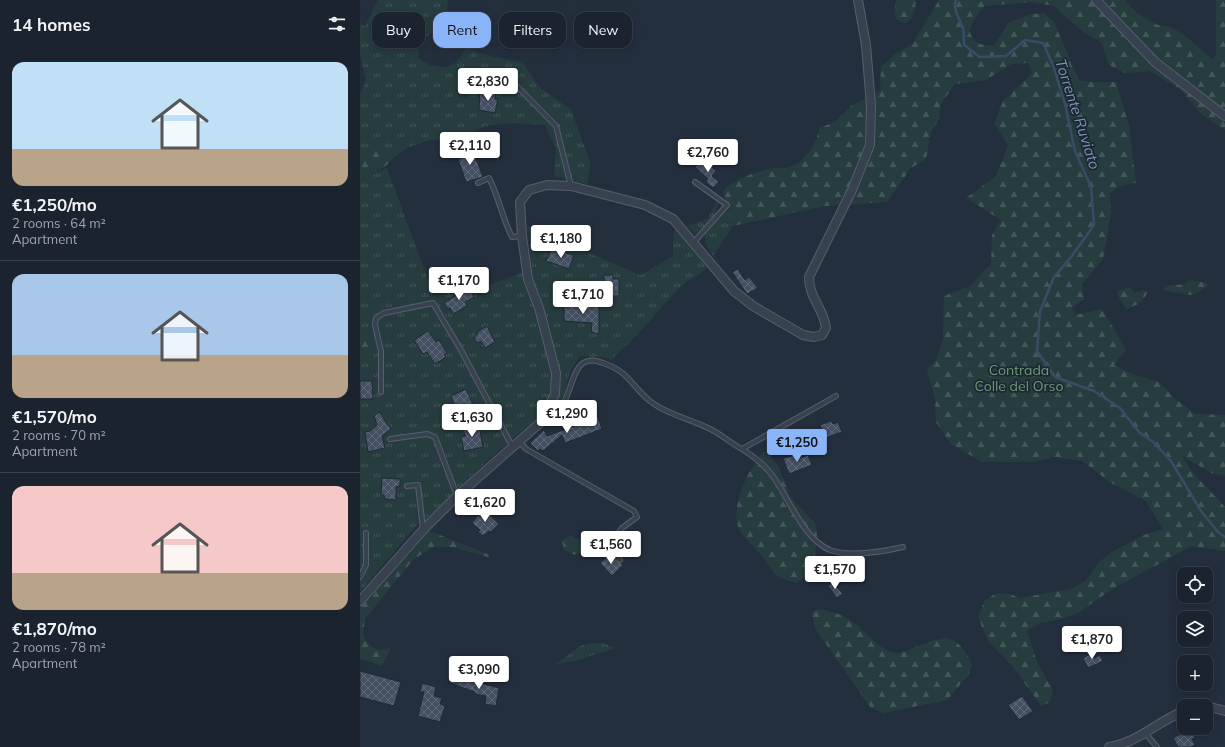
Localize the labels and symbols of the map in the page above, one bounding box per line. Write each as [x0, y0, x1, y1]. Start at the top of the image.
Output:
water label: Torrente Ruviato [1051, 56, 1105, 172]
pin: €2,830 [455, 68, 521, 102]
pin: €2,110 [437, 132, 503, 166]
pin: €2,760 [675, 139, 741, 173]
pin: €1,180 [528, 225, 594, 259]
pin: €1,170 [426, 267, 492, 301]
pin: €1,710 [550, 281, 616, 315]
park label: Contrada Colle del Orso [975, 361, 1063, 395]
pin: €1,290 [534, 400, 600, 434]
pin: €1,630 [439, 404, 505, 438]
pin: €1,250 [764, 429, 830, 463]
pin: €1,620 [452, 489, 518, 523]
pin: €1,560 [578, 531, 644, 565]
pin: €1,570 [802, 556, 868, 590]
pin: €1,870 [1059, 626, 1125, 660]
pin: €3,090 [446, 656, 512, 690]

